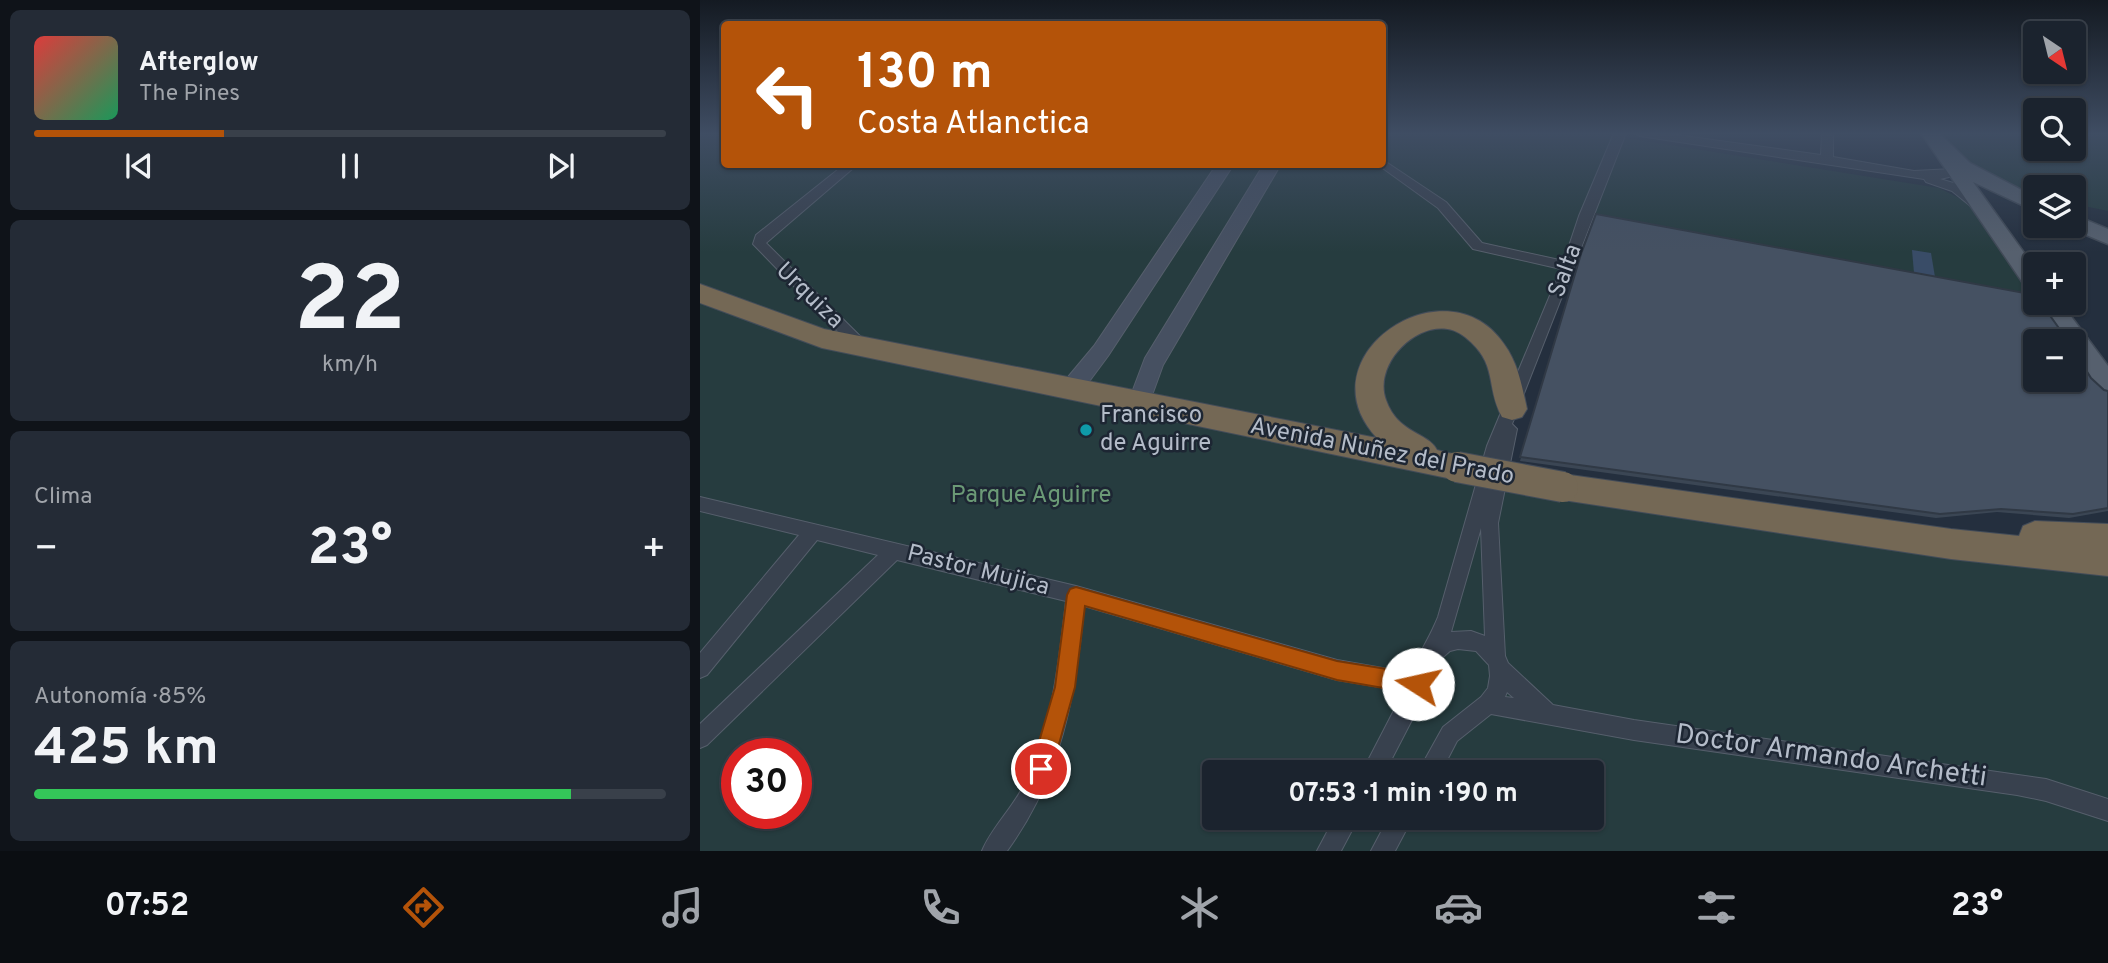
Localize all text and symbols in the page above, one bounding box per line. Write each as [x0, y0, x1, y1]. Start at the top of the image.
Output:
north arrow [2023, 21, 2086, 84]
map controls [2023, 21, 2086, 392]
text: 130 m [857, 44, 993, 106]
text: Afterglow [139, 47, 259, 80]
icon: left [742, 49, 833, 140]
text: The Pines [139, 80, 240, 109]
button: search [2023, 98, 2086, 161]
text: Costa Atlanctica [857, 105, 1090, 145]
icon: previous [120, 147, 158, 185]
icon: pause [331, 147, 369, 185]
icon: next [542, 147, 580, 185]
button: layers [2023, 175, 2086, 238]
street label: Salta [1543, 240, 1589, 302]
text: 22 [294, 248, 406, 363]
button: + [2023, 252, 2086, 315]
street label: Urquiza [769, 256, 849, 336]
button: − [2023, 329, 2086, 392]
text: km/h [322, 351, 378, 380]
place label: Francisco de Aguirre [1100, 401, 1211, 459]
street label: Avenida Nuñez del Prado [1247, 412, 1517, 492]
marker: Francisco de Aguirre [1078, 422, 1094, 438]
park label: Parque Aguirre [951, 481, 1111, 511]
text: Clima [34, 483, 92, 512]
text: 23° [308, 517, 392, 583]
text: − [34, 526, 59, 575]
text: + [641, 526, 666, 575]
street label: Pastor Mujica [904, 539, 1052, 603]
position arrow [1381, 647, 1455, 721]
text: Autonomía · 85% [34, 683, 206, 712]
text: 425 km [34, 717, 219, 783]
street label: Doctor Armando Archetti [1673, 717, 1989, 797]
speed limit sign: 30 [721, 738, 812, 829]
pin [1011, 739, 1071, 799]
icon: arrive [1022, 750, 1060, 788]
text: 07:53 · 1 min · 190 m [1288, 778, 1518, 811]
icon: directions [399, 883, 448, 932]
icon: music [658, 883, 707, 932]
icon: phone [916, 883, 965, 932]
icon: climate [1175, 883, 1224, 932]
icon: car [1434, 883, 1483, 932]
icon: filters [1692, 883, 1741, 932]
text: 07:52 [105, 887, 189, 927]
text: 23° [1951, 887, 2003, 927]

